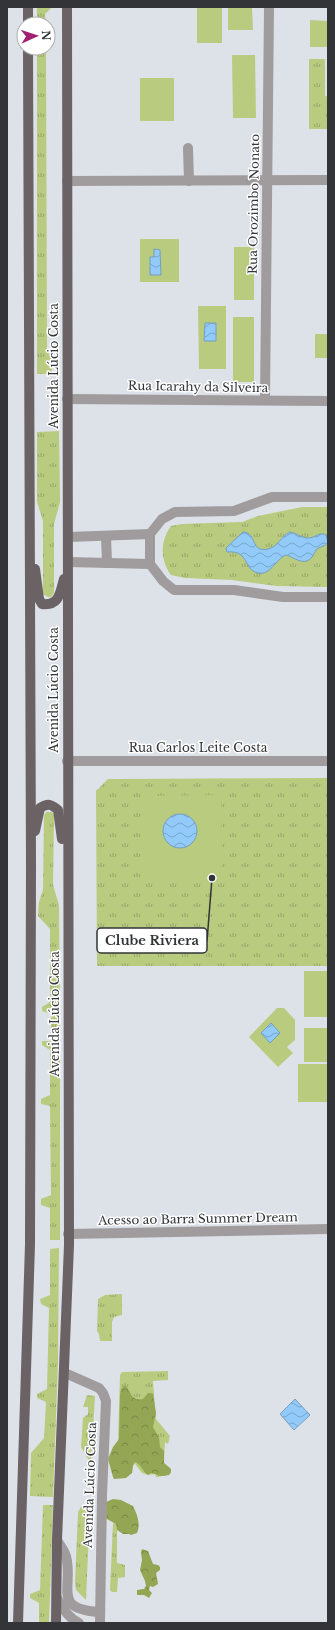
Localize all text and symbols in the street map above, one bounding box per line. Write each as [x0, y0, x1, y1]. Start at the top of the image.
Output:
north arrow [16, 16, 56, 56]
text: N [39, 30, 53, 42]
street label: Rua Orozimbo Nonato [245, 133, 262, 274]
street label: Avenida Lúcio Costa [46, 303, 61, 430]
street label: Rua Icarahy da Silveira [128, 378, 269, 395]
street label: Avenida Lúcio Costa [46, 627, 61, 754]
street label: Rua Carlos Leite Costa [129, 740, 268, 755]
callout: Clube Riviera [97, 928, 207, 953]
text: Clube Riviera [105, 932, 199, 949]
street label: Avenida Lúcio Costa [47, 951, 62, 1078]
street label: Acesso ao Barra Summer Dream [97, 1209, 298, 1228]
street label: Avenida Lúcio Costa [80, 1422, 99, 1549]

